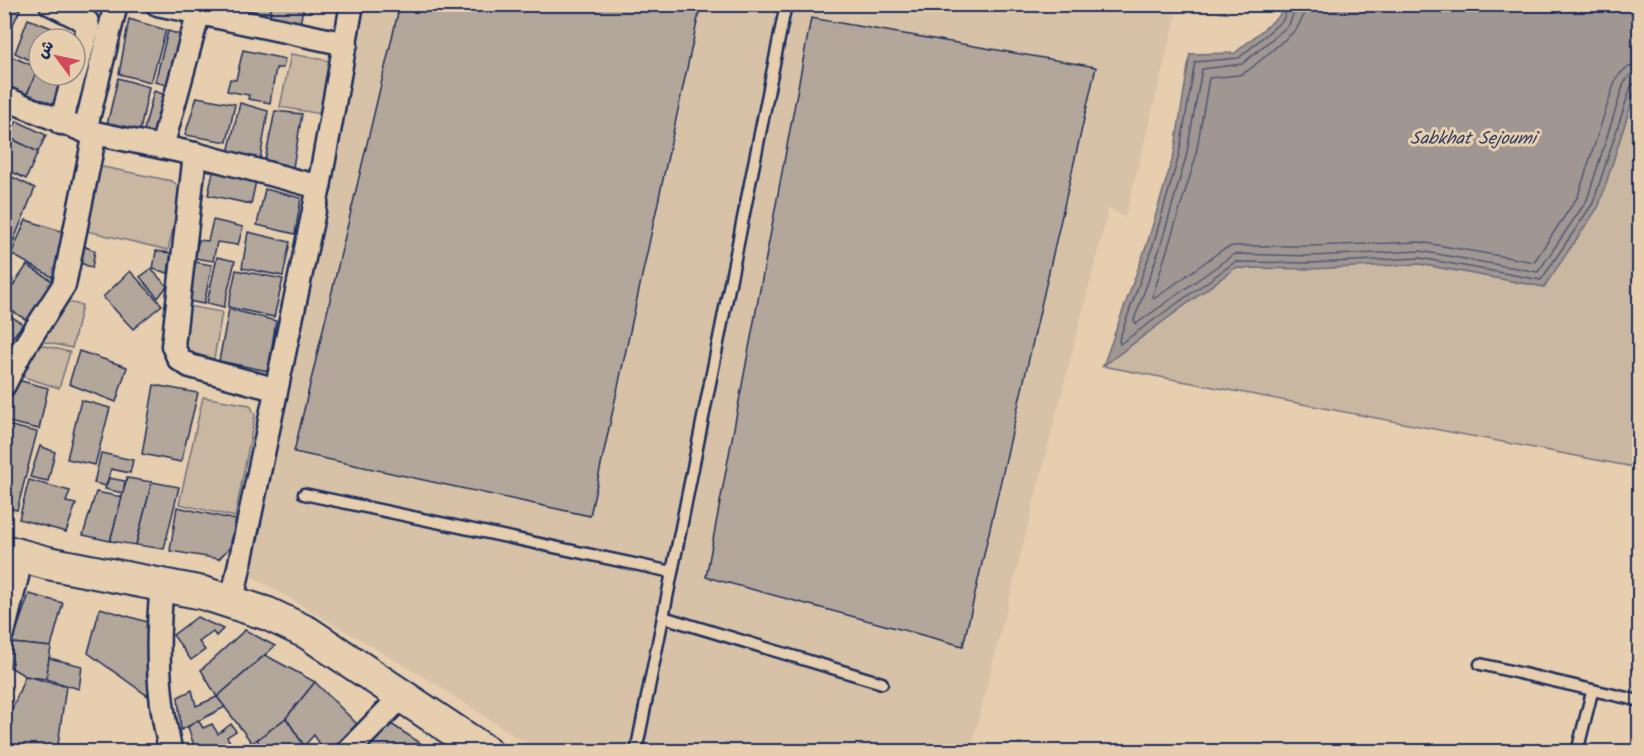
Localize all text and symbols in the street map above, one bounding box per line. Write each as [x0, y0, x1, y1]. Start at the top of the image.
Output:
north arrow [27, 27, 87, 87]
text: ش [30, 35, 61, 64]
water label: Sabkhat Sejoumi [1410, 125, 1540, 154]

